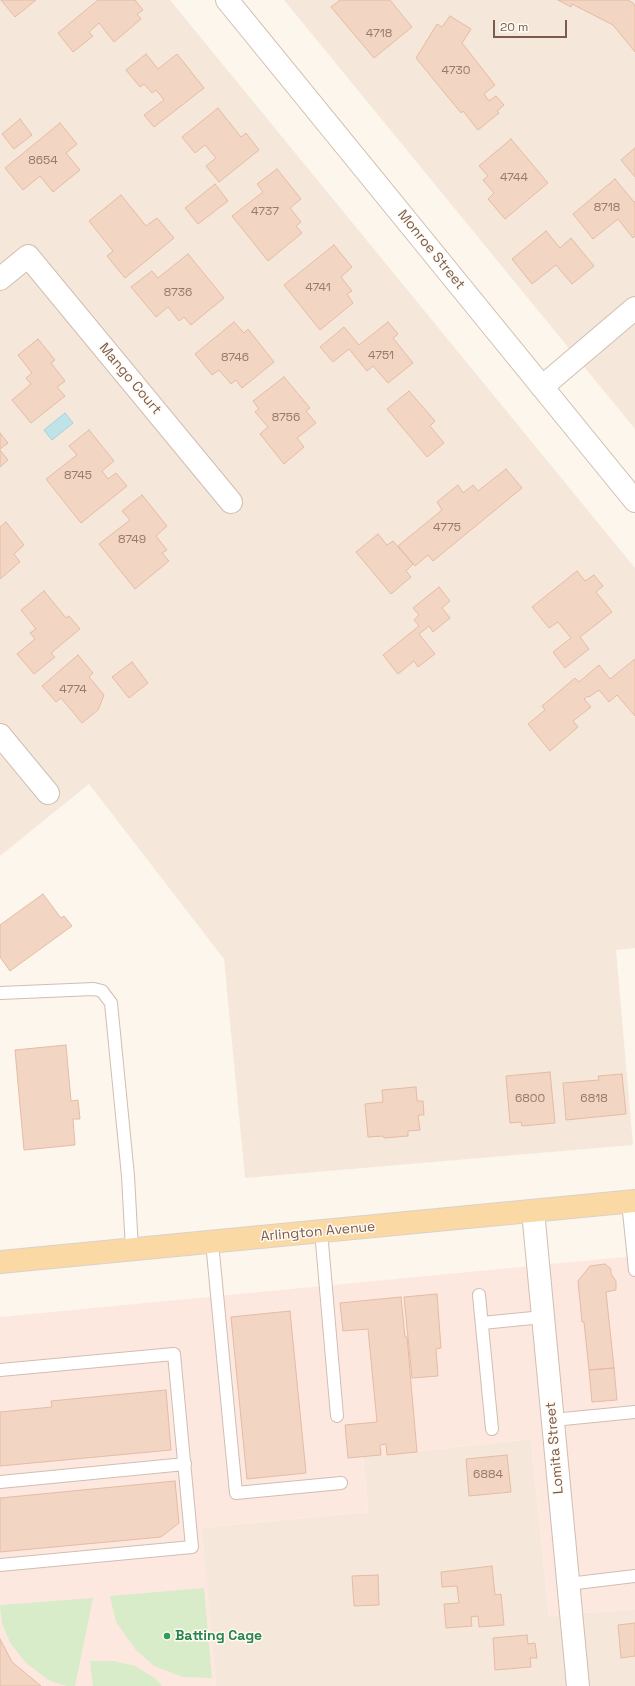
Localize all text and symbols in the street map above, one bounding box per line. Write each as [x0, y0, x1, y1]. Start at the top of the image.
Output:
scale bar [495, 12, 569, 38]
text: 20 m [500, 19, 528, 35]
house number: 4718 [366, 27, 392, 41]
house number: 4730 [442, 64, 470, 78]
house number: 8654 [28, 154, 58, 168]
house number: 4744 [500, 171, 528, 185]
house number: 8718 [594, 201, 620, 215]
house number: 4737 [251, 205, 279, 219]
street label: Monroe Street [394, 207, 468, 293]
house number: 4741 [305, 281, 331, 295]
house number: 8736 [164, 286, 192, 300]
street label: Mango Court [95, 340, 165, 418]
house number: 4751 [368, 349, 394, 363]
house number: 8746 [221, 351, 249, 365]
house number: 8756 [272, 411, 300, 425]
house number: 8745 [64, 469, 92, 483]
house number: 4775 [433, 521, 461, 535]
house number: 8749 [118, 533, 146, 547]
house number: 4774 [59, 683, 87, 697]
house number: 6800 [515, 1092, 545, 1106]
house number: 6818 [580, 1092, 608, 1106]
street label: Arlington Avenue [260, 1219, 376, 1245]
street label: Lomita Street [543, 1401, 567, 1495]
house number: 6884 [473, 1468, 503, 1482]
place label: Batting Cage [175, 1628, 262, 1644]
marker: Batting Cage [162, 1631, 172, 1641]

